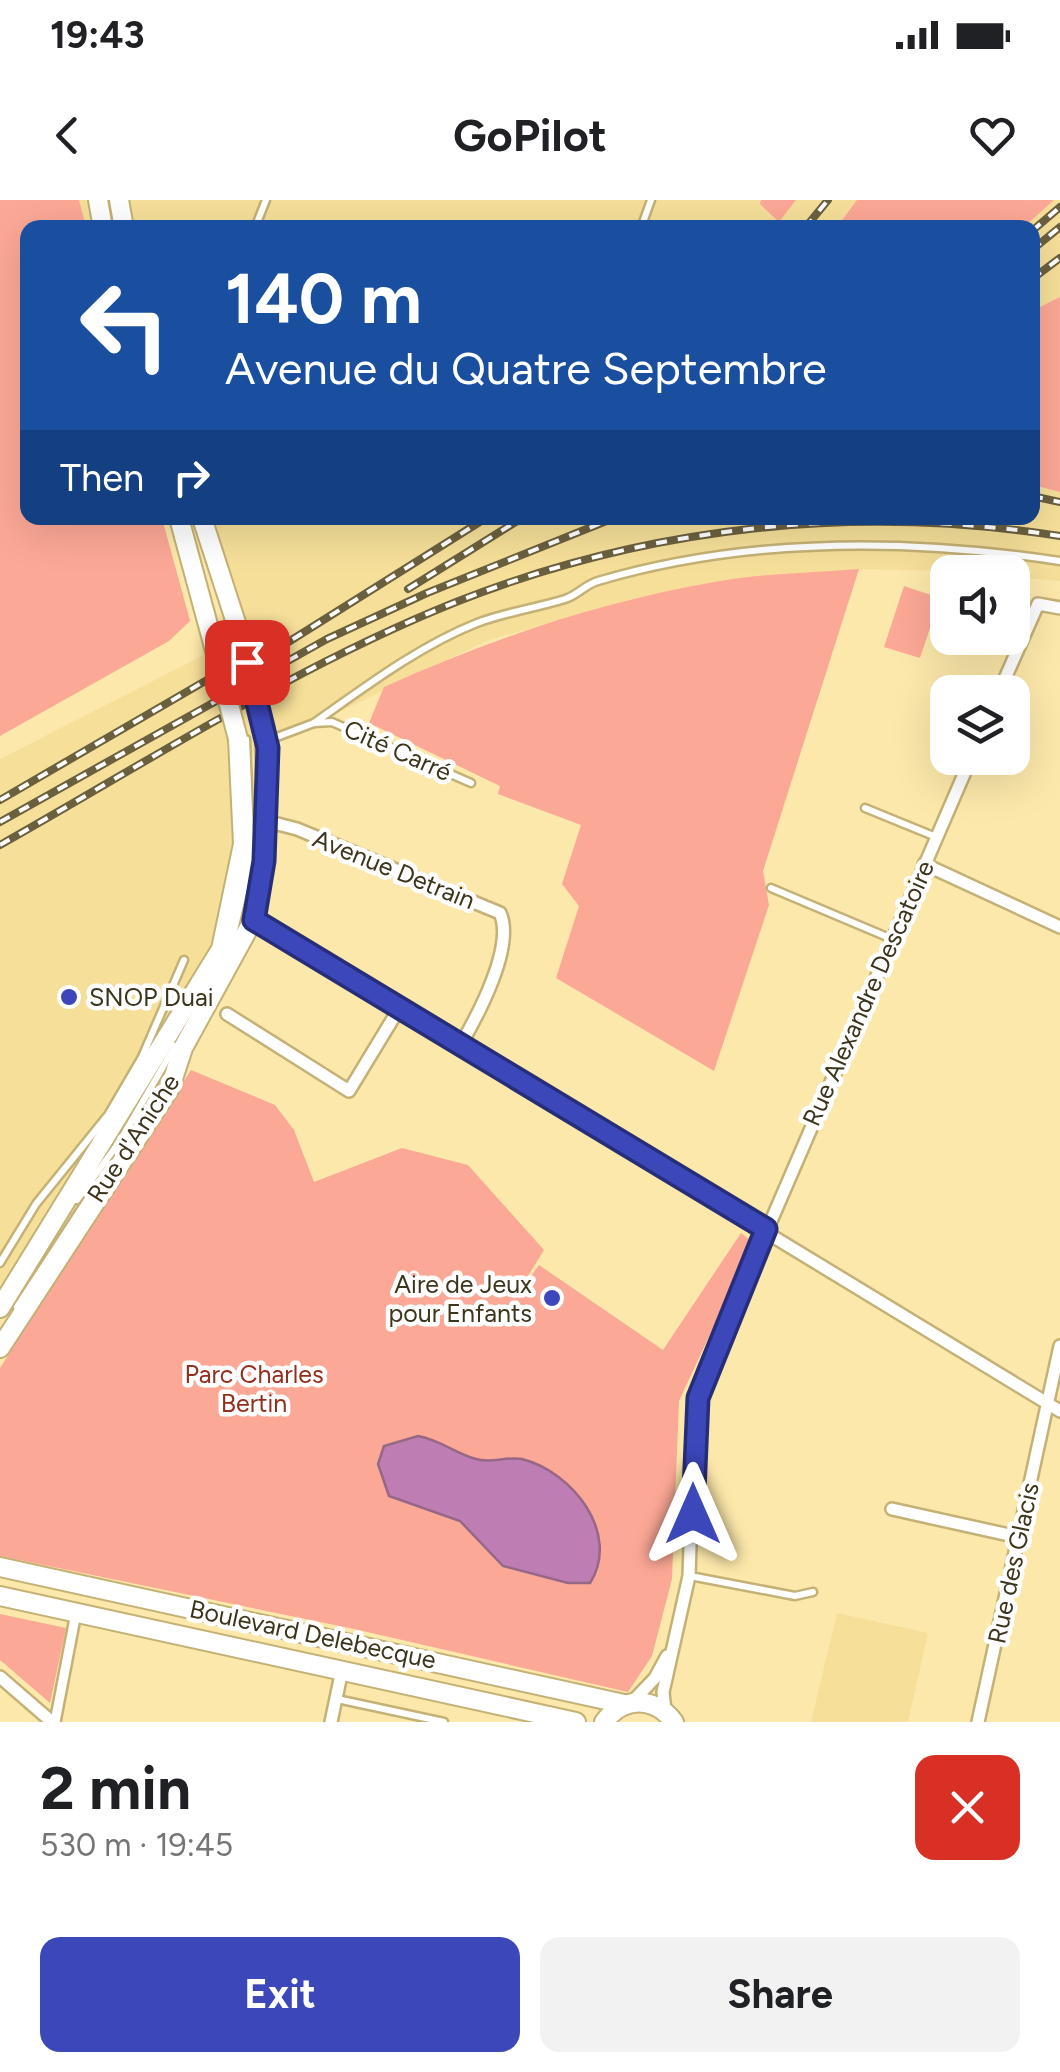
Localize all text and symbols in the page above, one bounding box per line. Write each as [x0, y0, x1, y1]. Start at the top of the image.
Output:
text: 19:43 [50, 12, 145, 58]
icon: back [40, 108, 95, 163]
text: GoPilot [453, 108, 607, 162]
icon: heart [965, 108, 1020, 163]
text: 140 m [225, 256, 422, 341]
icon: left [60, 260, 190, 390]
text: Avenue du Quatre Septembre [225, 341, 827, 395]
icon: right [164, 450, 219, 505]
text: Then [60, 455, 144, 501]
map controls [930, 555, 1030, 775]
button: sound [930, 555, 1030, 655]
pin [205, 620, 290, 705]
icon: arrive [220, 635, 275, 690]
button: layers [930, 675, 1030, 775]
street label: Cité Carré [340, 713, 456, 787]
street label: Avenue Detrain [309, 823, 479, 915]
street label: Rue Alexandre Descatoire [796, 856, 940, 1130]
place label: SNOP Duai [89, 982, 213, 1012]
marker: SNOP Duai [58, 986, 80, 1008]
street label: Rue d'Aniche [80, 1068, 186, 1208]
place label: Aire de Jeux pour Enfants [388, 1269, 532, 1328]
marker: Aire de Jeux pour Enfants [541, 1287, 563, 1309]
park label: Parc Charles Bertin [184, 1359, 324, 1418]
position arrow [641, 1462, 745, 1566]
street label: Rue des Glacis [981, 1480, 1045, 1646]
street label: Boulevard Delebecque [187, 1593, 439, 1675]
text: 2 min [40, 1752, 191, 1824]
button: close [915, 1755, 1020, 1860]
text: 530 m · 19:45 [40, 1826, 233, 1864]
button: Exit [40, 1937, 520, 2052]
button: Share [540, 1937, 1020, 2052]

